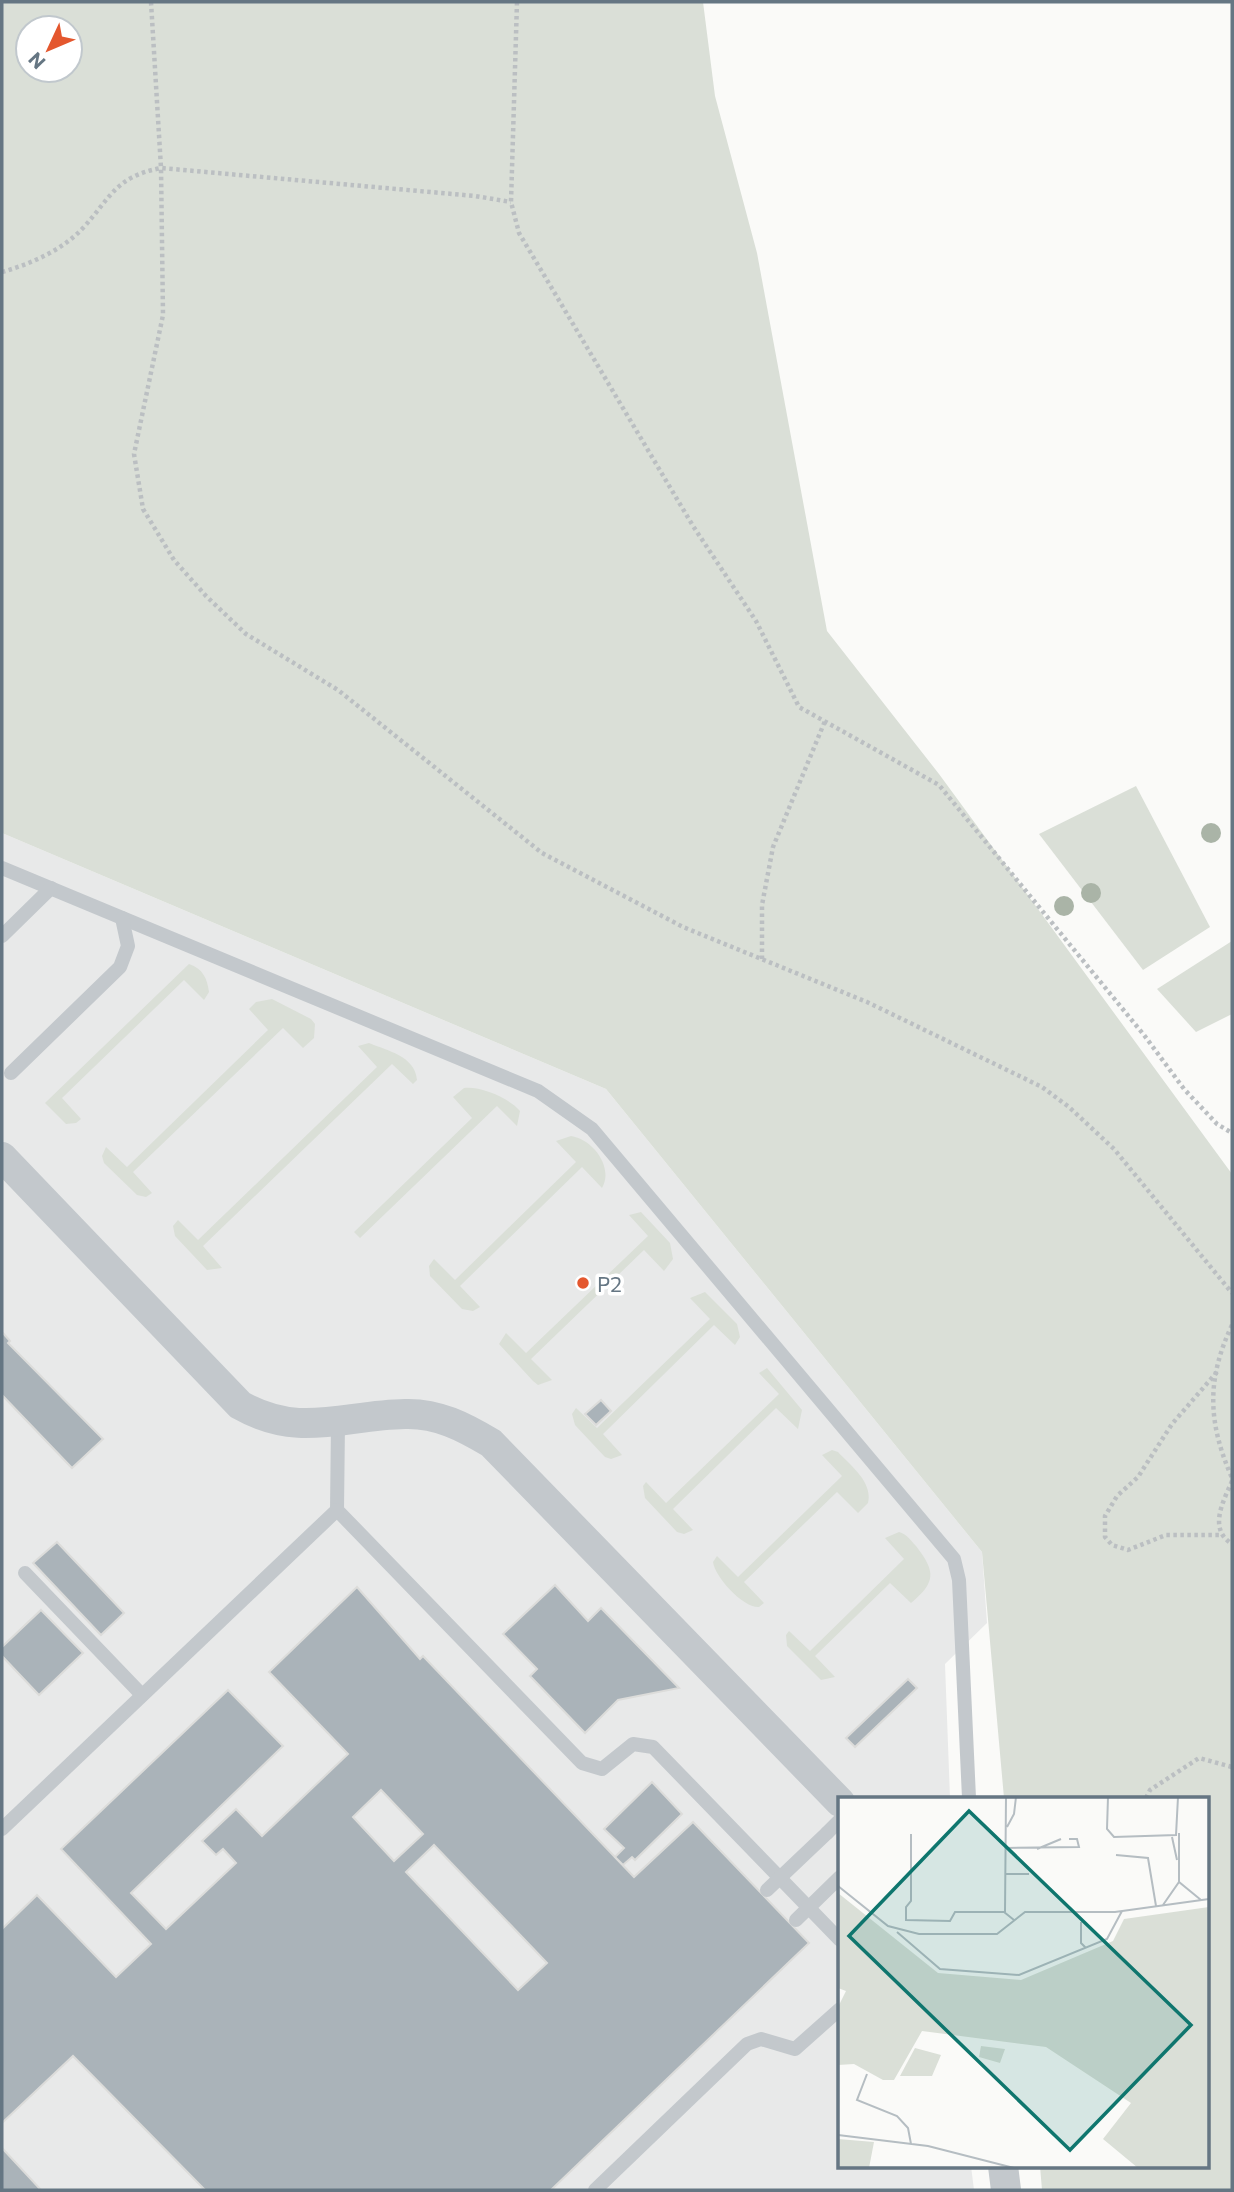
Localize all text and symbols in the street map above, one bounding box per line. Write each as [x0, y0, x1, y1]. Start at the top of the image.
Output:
north arrow [14, 14, 84, 84]
text: N [23, 48, 50, 74]
place label: P2 [597, 1271, 622, 1296]
marker: P2 [575, 1275, 591, 1291]
inset map [838, 1797, 1210, 2168]

